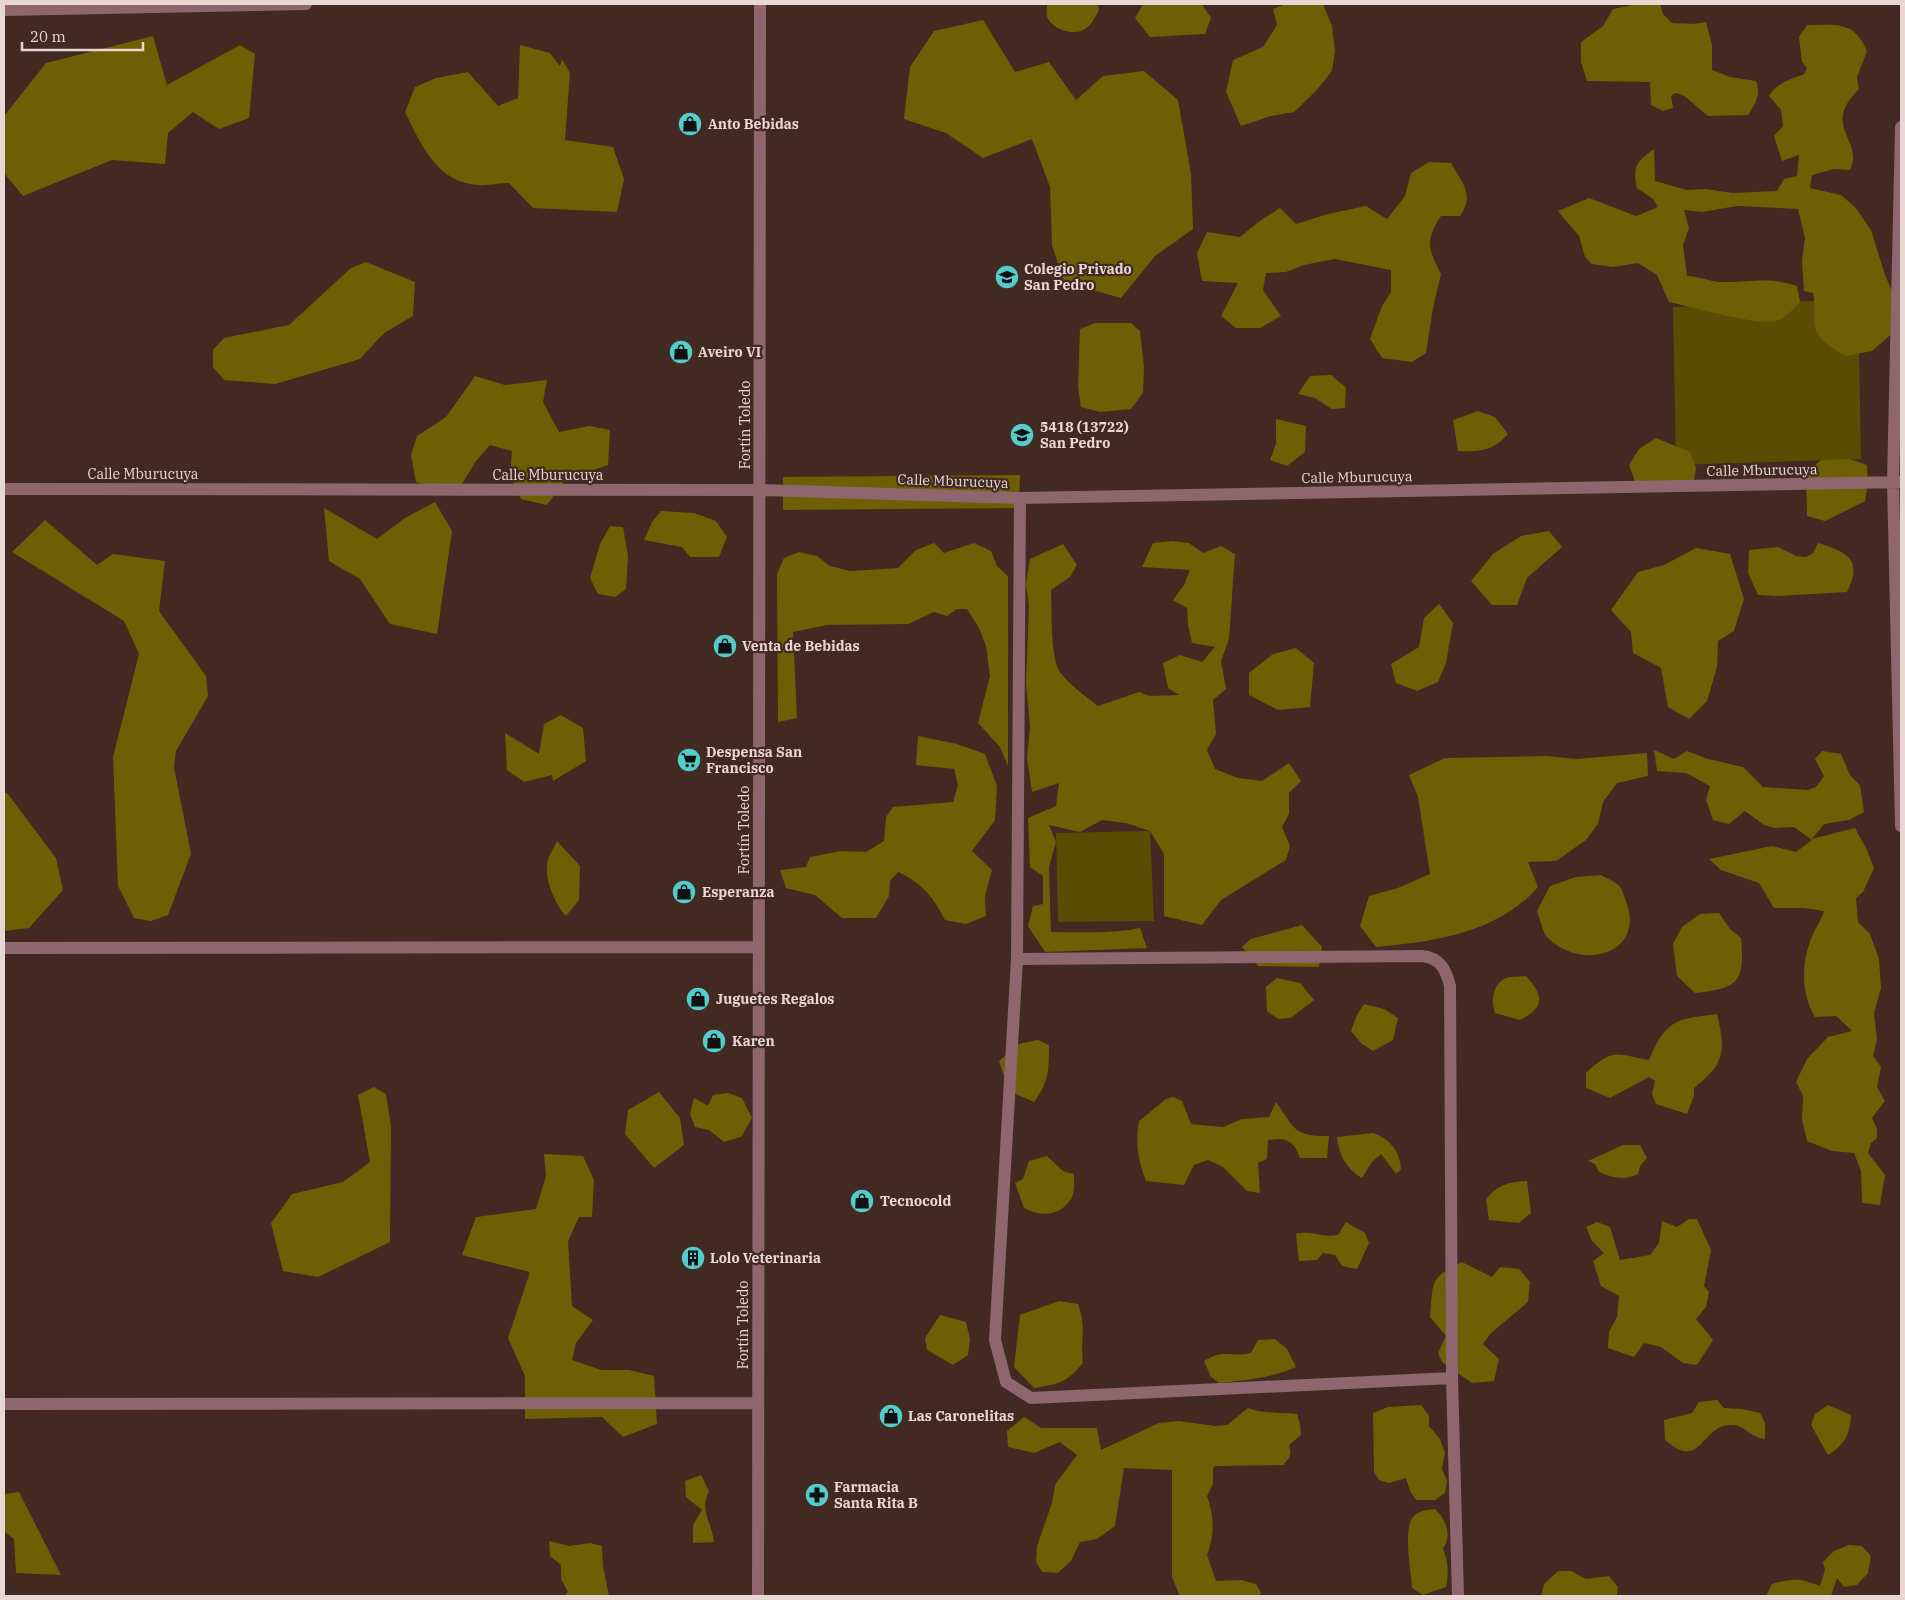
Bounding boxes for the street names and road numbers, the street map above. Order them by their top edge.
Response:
street label: Fortín Toledo [736,381,754,469]
street label: Calle Mburucuya [1706,460,1818,480]
street label: Calle Mburucuya [88,465,199,483]
street label: Calle Mburucuya [493,466,604,484]
street label: Calle Mburucuya [1301,467,1413,487]
street label: Calle Mburucuya [897,470,1009,492]
street label: Fortín Toledo [735,786,753,874]
street label: Fortín Toledo [734,1281,752,1369]

